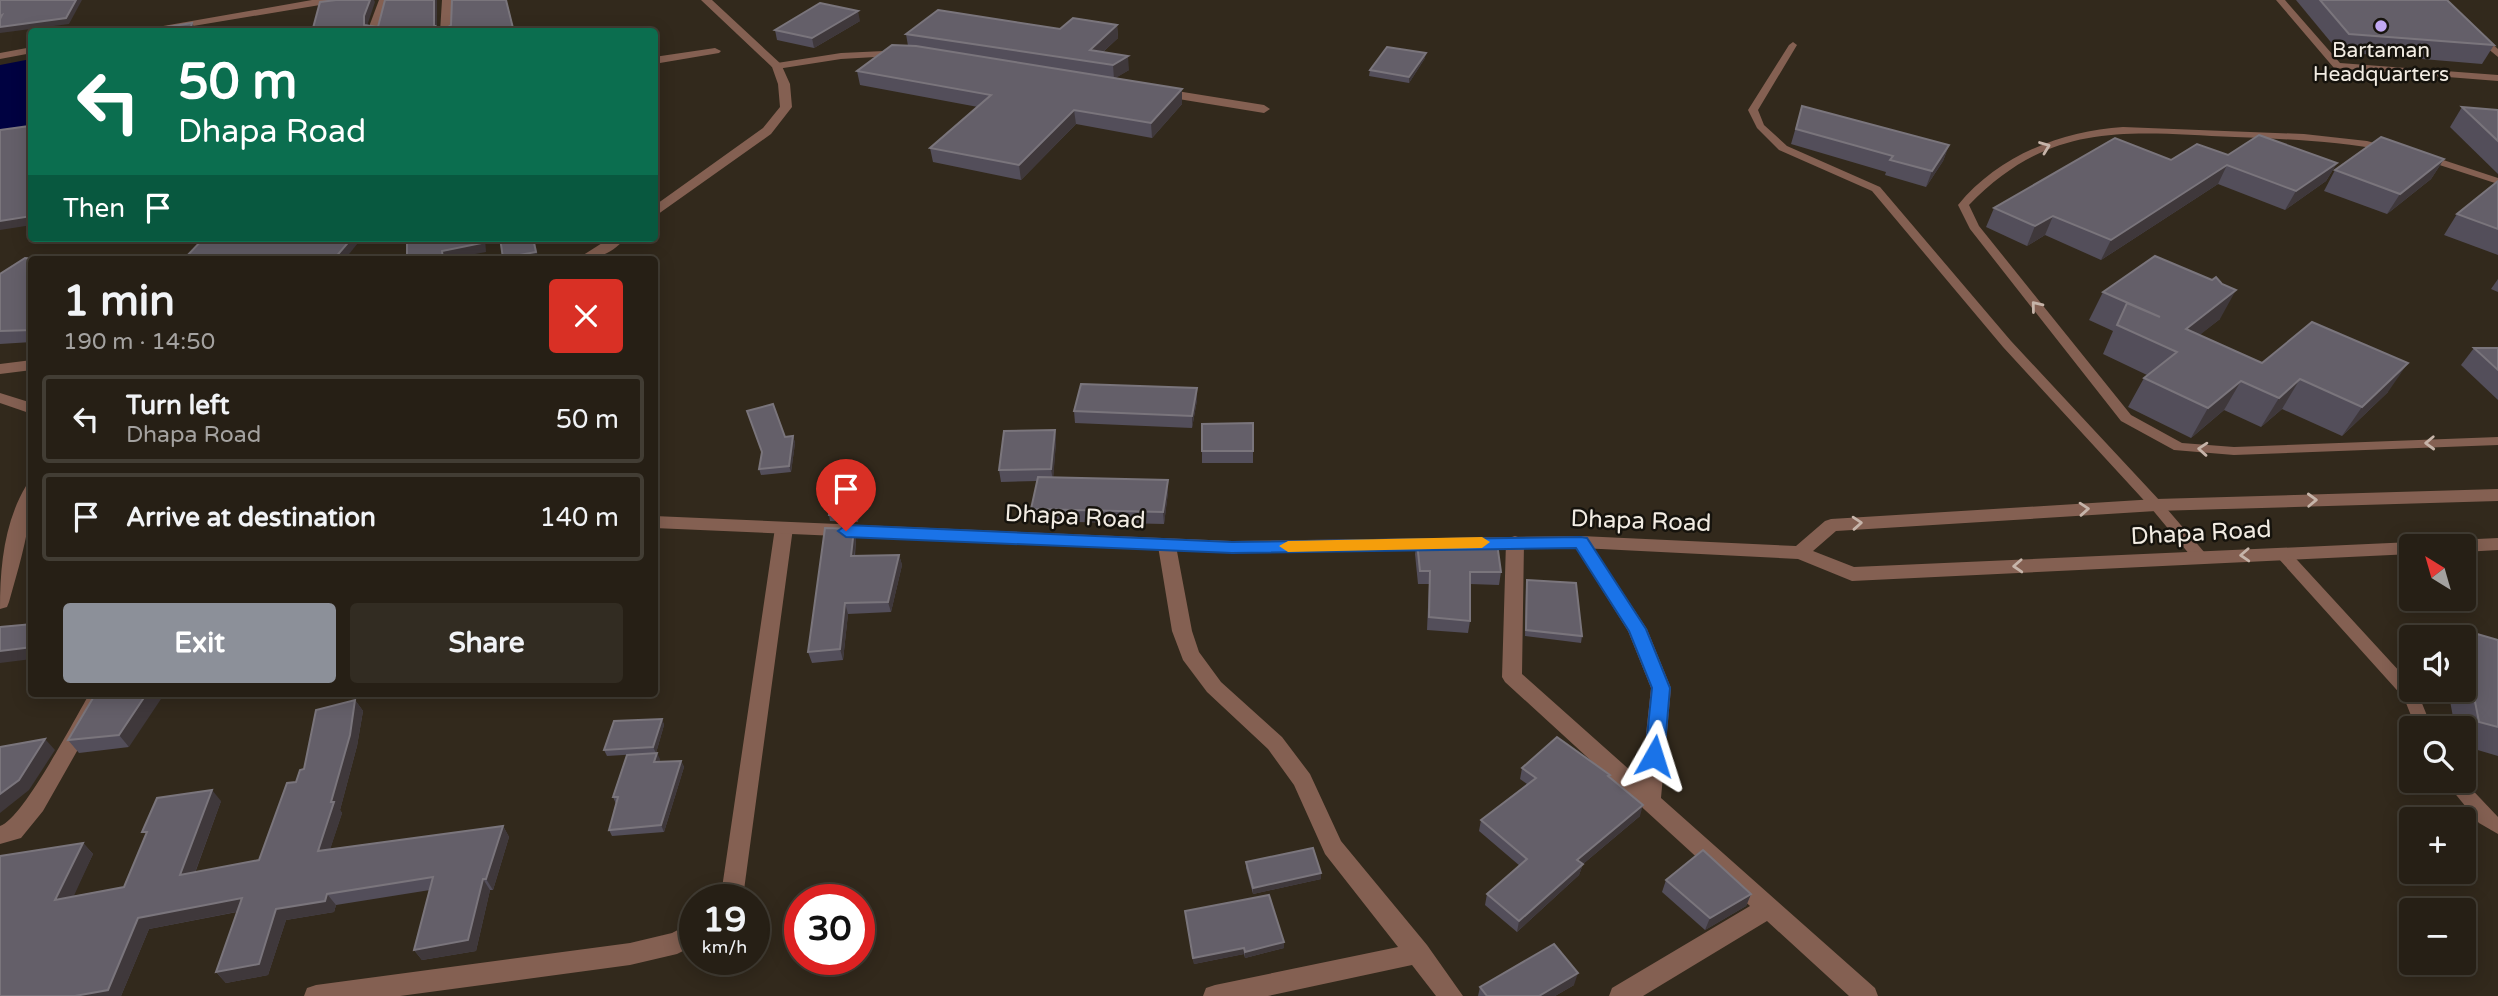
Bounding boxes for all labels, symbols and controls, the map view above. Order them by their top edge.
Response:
marker: Bartaman Headquarters [2373,18,2389,34]
place label: Bartaman Headquarters [2313,38,2449,87]
text: 50 m [178,53,297,112]
icon: left [63,56,154,147]
text: Dhapa Road [178,113,366,151]
one-way arrow [2038,141,2050,155]
icon: arrive [139,189,177,227]
text: Then [63,193,125,224]
text: 1 min [63,276,175,327]
button: close [549,279,623,353]
one-way arrow [2032,301,2045,313]
text: 190 m · 14:50 [63,328,215,356]
text: Turn left [126,390,229,421]
icon: left [67,400,105,438]
text: 50 m [556,404,619,435]
text: Dhapa Road [126,421,261,449]
one-way arrow [2424,436,2435,451]
one-way arrow [2197,441,2208,456]
pin [816,459,876,531]
icon: arrive [827,470,865,508]
one-way arrow [2306,493,2317,508]
icon: arrive [67,498,105,536]
street label: Dhapa Road [1004,499,1146,535]
text: Arrive at destination [126,502,376,533]
text: 140 m [539,502,619,533]
one-way arrow [2079,502,2090,517]
street label: Dhapa Road [1570,504,1712,538]
street label: Dhapa Road [2130,515,2272,551]
one-way arrow [1852,516,1863,531]
north arrow [2399,534,2476,611]
map controls [2399,534,2476,975]
one-way arrow [2240,548,2251,563]
one-way arrow [2012,559,2023,574]
button: Exit [63,603,336,683]
button: Share [350,603,623,683]
button: sound [2399,625,2476,702]
button: search [2399,716,2476,793]
position arrow [1617,719,1691,793]
button: + [2399,807,2476,884]
speed limit sign: 30 [784,884,875,975]
button: − [2399,898,2476,975]
text: 19 [703,899,746,941]
text: km/h [702,936,747,958]

